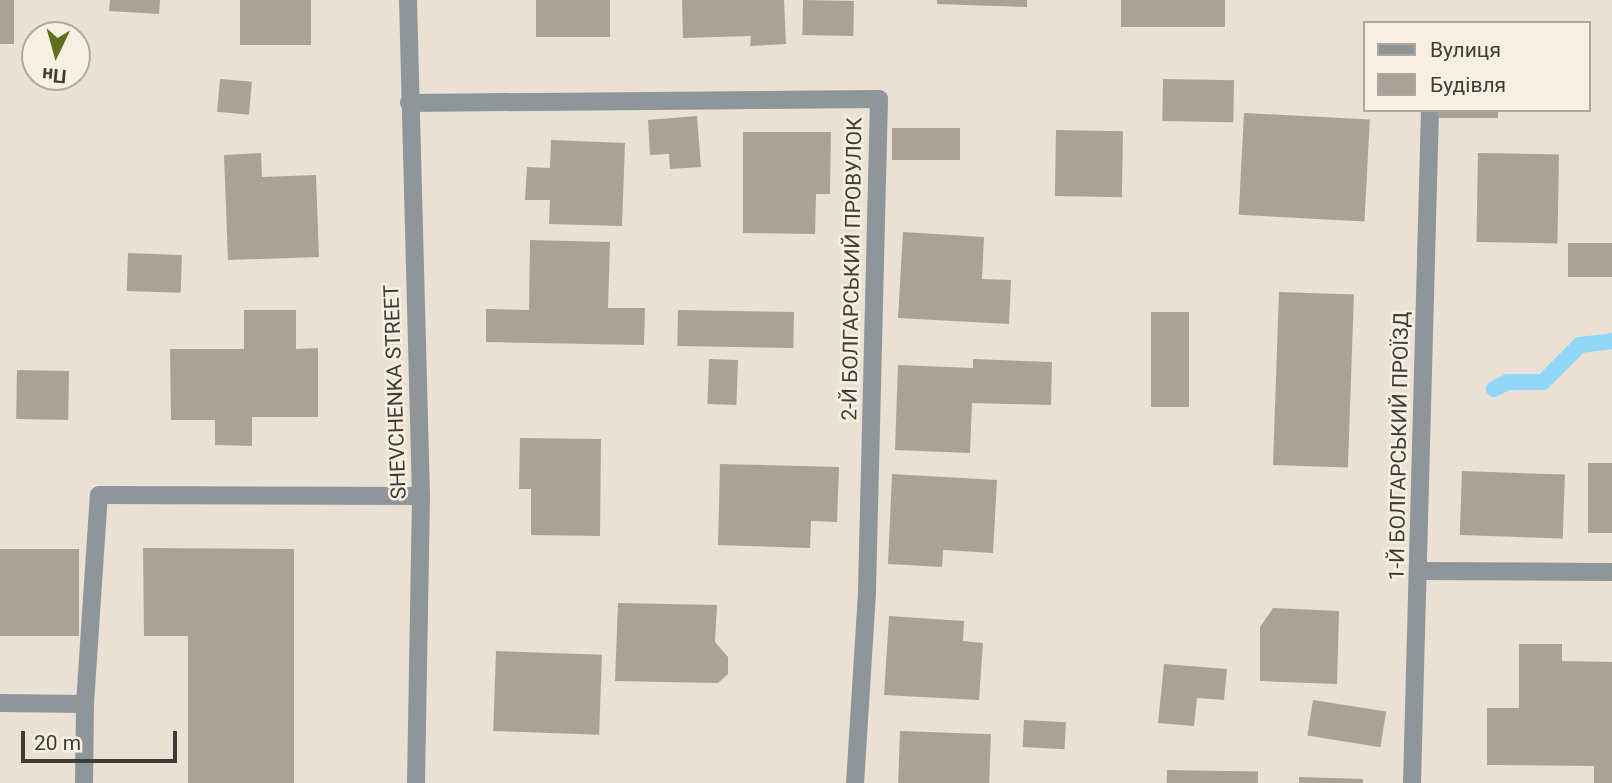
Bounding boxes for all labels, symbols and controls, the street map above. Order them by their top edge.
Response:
north arrow [21,21,91,91]
legend [1364,21,1591,112]
text: Вулиця [1430,38,1501,62]
text: Пн [41,63,67,88]
text: Будівля [1430,73,1506,97]
street label: 2-Й БОЛГАРСЬКИЙ ПРОВУЛОК [837,117,867,421]
street label: SHEVCHENKA STREET [379,284,411,500]
street label: 1-Й БОЛГАРСЬКИЙ ПРОЇЗД [1384,311,1414,581]
scale bar [24,716,180,760]
text: 20 m [34,731,81,755]

